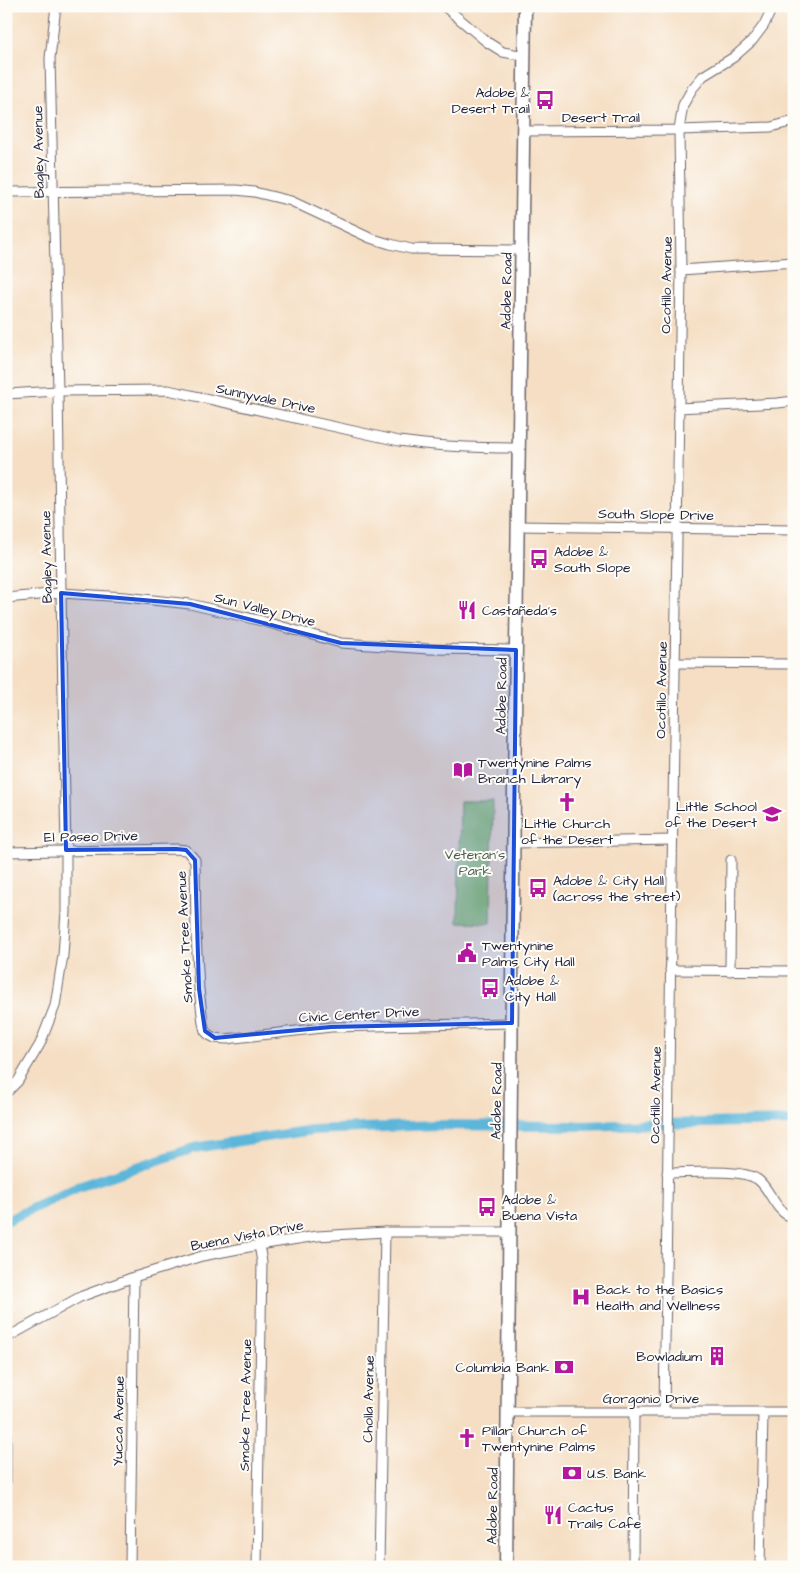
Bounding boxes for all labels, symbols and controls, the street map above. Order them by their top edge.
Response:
place label: Adobe & Desert Trail [452,83,531,119]
bus stop icon: Adobe & Desert Trail [534,89,556,111]
street label: Bagley Avenue [28,105,50,199]
street label: Desert Trail [562,108,640,128]
street label: Ocotillo Avenue [656,236,678,334]
street label: Adobe Road [496,252,518,330]
street label: Sunnyvale Drive [214,379,318,419]
street label: South Slope Drive [598,504,715,526]
street label: Bagley Avenue [36,510,58,604]
place label: Adobe & South Slope [554,542,631,578]
bus stop icon: Adobe & South Slope [528,548,550,570]
street label: Sun Valley Drive [212,588,318,632]
restaurant icon: Castañeda's [456,599,478,621]
place label: Castañeda's [482,601,557,621]
street label: Ocotillo Avenue [651,641,673,739]
street label: Adobe Road [491,657,513,735]
place label: Twentynine Palms Branch Library [478,753,591,789]
library icon: Twentynine Palms Branch Library [452,759,474,781]
church icon: Little Church of the Desert [556,791,578,813]
place label: Little School of the Desert [665,797,757,833]
school or university icon: Little School of the Desert [761,803,783,825]
place label: Little Church of the Desert [521,814,613,850]
street label: El Paseo Drive [44,826,139,848]
park label: Veteran's Park [445,845,505,881]
street label: Smoke Tree Avenue [172,870,198,1003]
place label: Adobe & City Hall (across the street) [553,871,680,907]
bus stop icon: Adobe & City Hall (across the street) [527,877,549,899]
place label: Twentynine Palms City Hall [482,936,575,972]
public building icon: Twentynine Palms City Hall [456,942,478,964]
place label: Adobe & City Hall [505,971,560,1007]
bus stop icon: Adobe & City Hall [479,977,501,999]
street label: Civic Center Drive [298,1002,420,1028]
street label: Ocotillo Avenue [645,1046,667,1144]
street label: Adobe Road [486,1062,508,1140]
place label: Adobe & Buena Vista [502,1190,577,1226]
bus stop icon: Adobe & Buena Vista [476,1196,498,1218]
street label: Buena Vista Drive [189,1215,306,1257]
place label: Back to the Basics Health and Wellness [596,1280,723,1316]
hospital icon: Back to the Basics Health and Wellness [570,1286,592,1308]
street label: Smoke Tree Avenue [235,1338,257,1471]
building icon: Bowladium [706,1345,728,1367]
place label: Bowladium [636,1347,702,1367]
street label: Cholla Avenue [358,1355,380,1443]
bank icon: Columbia Bank [553,1356,575,1378]
place label: Columbia Bank [456,1358,549,1378]
street label: Yucca Avenue [108,1375,130,1466]
street label: Gorgonio Drive [603,1389,700,1409]
place label: Pillar Church of Twentynine Palms [482,1421,595,1457]
church icon: Pillar Church of Twentynine Palms [456,1427,478,1449]
bank icon: U.S. Bank [561,1462,583,1484]
place label: U.S. Bank [587,1464,646,1484]
street label: Adobe Road [482,1467,504,1545]
place label: Cactus Trails Cafe [568,1498,642,1534]
restaurant icon: Cactus Trails Cafe [542,1504,564,1526]

